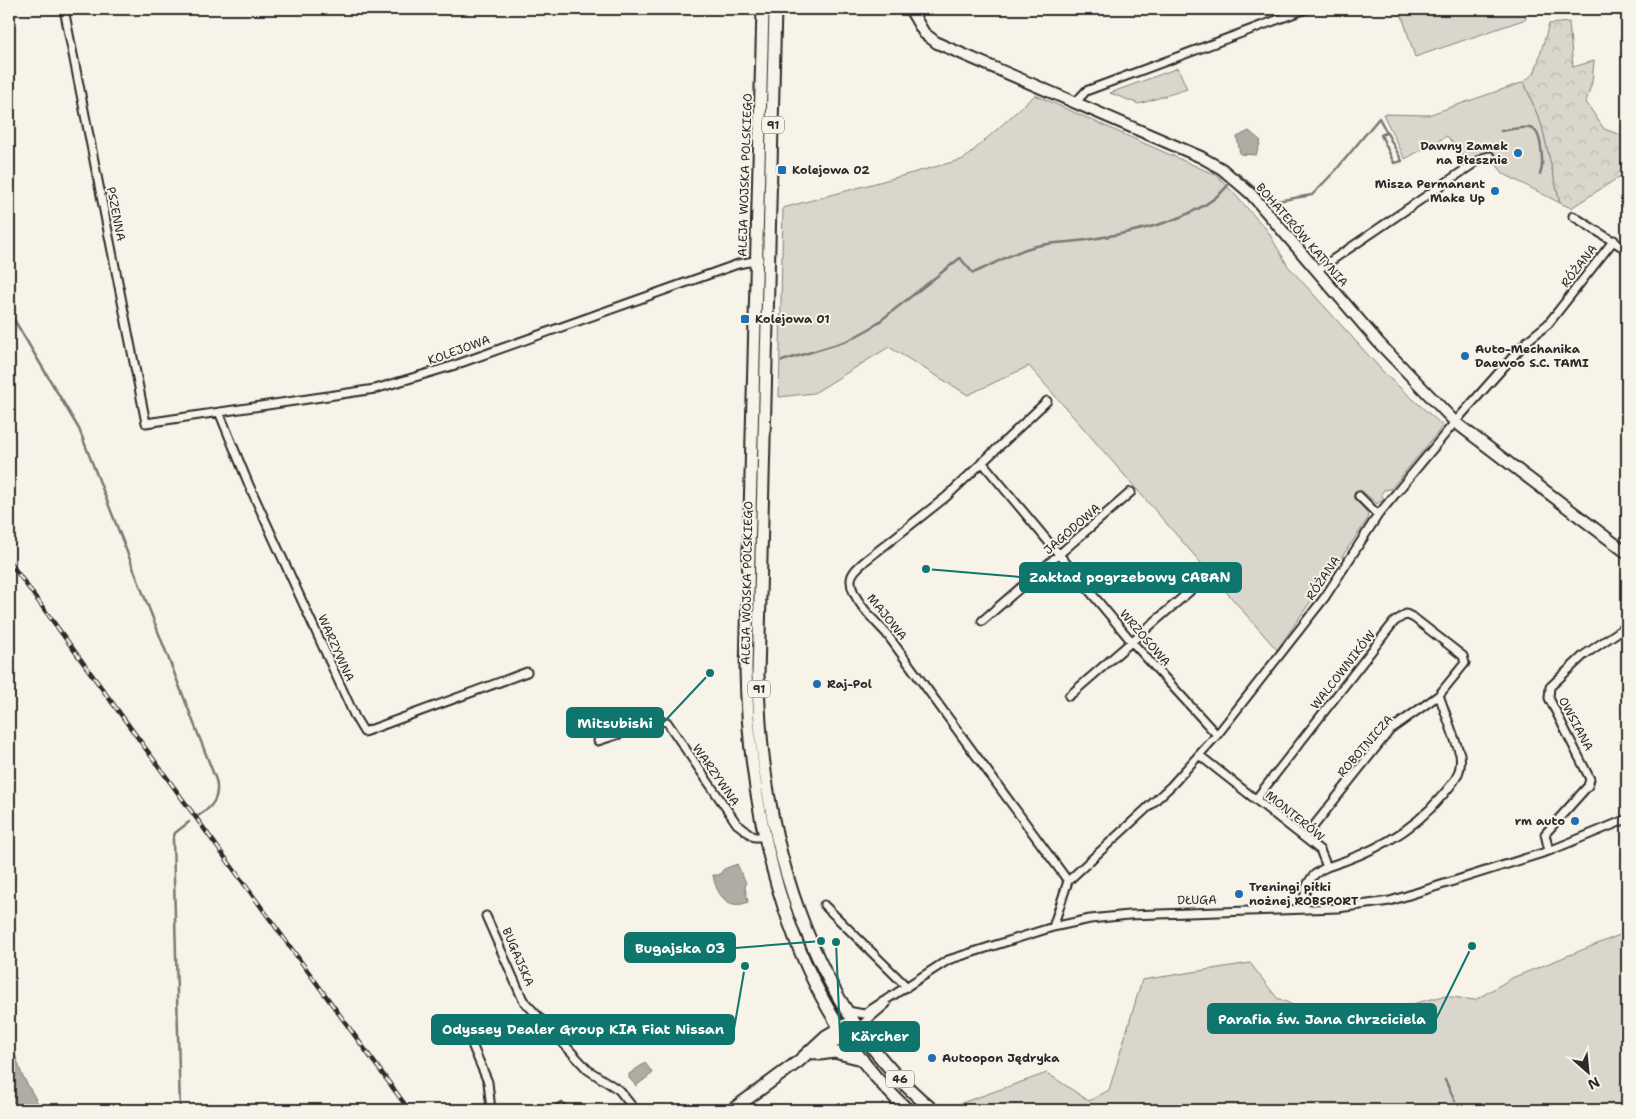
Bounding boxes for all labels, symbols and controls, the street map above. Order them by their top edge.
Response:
street label: ALEJA WOJSKA POLSKIEGO [734,93,756,257]
road number: 91 [762,116,784,134]
place label: Dawny Zamek na Błesznie [1420,138,1508,168]
marker: Dawny Zamek na Błesznie [1512,147,1524,159]
place label: Kolejowa 02 [792,162,870,178]
marker: Kolejowa 02 [776,164,788,176]
place label: Misza Permanent Make Up [1375,176,1485,206]
street label: BOHATERÓW KATYNIA [1252,180,1352,291]
marker: Misza Permanent Make Up [1489,185,1501,197]
street label: PSZENNA [103,186,129,243]
street label: RÓŻANA [1557,241,1601,291]
place label: Kolejowa 01 [755,311,830,327]
marker: Kolejowa 01 [739,313,751,325]
street label: KOLEJOWA [426,331,493,369]
place label: Auto-Mechanika Daewoo S.C. TAMI [1475,341,1589,371]
marker: Auto-Mechanika Daewoo S.C. TAMI [1459,350,1471,362]
street label: JAGODOWA [1040,500,1104,558]
street label: ALEJA WOJSKA POLSKIEGO [738,501,756,665]
street label: RÓŻANA [1302,553,1344,603]
callout: Zakład pogrzebowy CABAN [1020,563,1241,592]
text: Zakład pogrzebowy CABAN [1029,568,1231,586]
street label: MAJOWA [863,590,911,644]
street label: WRZOSOWA [1116,606,1174,670]
street label: WARZYWNA [314,612,358,684]
street label: WALCOWNIKÓW [1307,627,1379,713]
place label: Raj-Pol [827,676,872,692]
marker: Raj-Pol [811,678,823,690]
road number: 91 [748,681,770,698]
street label: OWSIANA [1555,694,1597,754]
callout: Mitsubishi [567,708,663,737]
street label: ROBOTNICZA [1334,711,1397,780]
text: Mitsubishi [577,714,653,732]
street label: WARZYWNA [689,741,743,809]
street label: MONTERÓW [1262,787,1328,845]
place label: rm auto [1515,813,1565,829]
marker: rm auto [1569,815,1581,827]
place label: Treningi piłki nożnej ROBSPORT [1249,879,1359,909]
marker: Treningi piłki nożnej ROBSPORT [1233,888,1245,900]
street label: DŁUGA [1177,892,1217,908]
street label: BUGAJSKA [498,925,538,989]
callout: Bugajska 03 [625,933,735,962]
text: Bugajska 03 [635,939,725,957]
callout: Parafia św. Jana Chrzciciela [1208,1004,1436,1033]
text: Parafia św. Jana Chrzciciela [1218,1010,1426,1028]
callout: Odyssey Dealer Group KIA Fiat Nissan [432,1015,734,1044]
text: Odyssey Dealer Group KIA Fiat Nissan [442,1020,724,1038]
callout: Kärcher [840,1022,919,1051]
text: Kärcher [851,1027,910,1045]
north arrow [1564,1046,1614,1096]
place label: Autoopon Jędryka [942,1050,1060,1066]
marker: Autoopon Jędryka [926,1052,938,1064]
road number: 46 [886,1070,914,1088]
text: N [1585,1073,1603,1094]

